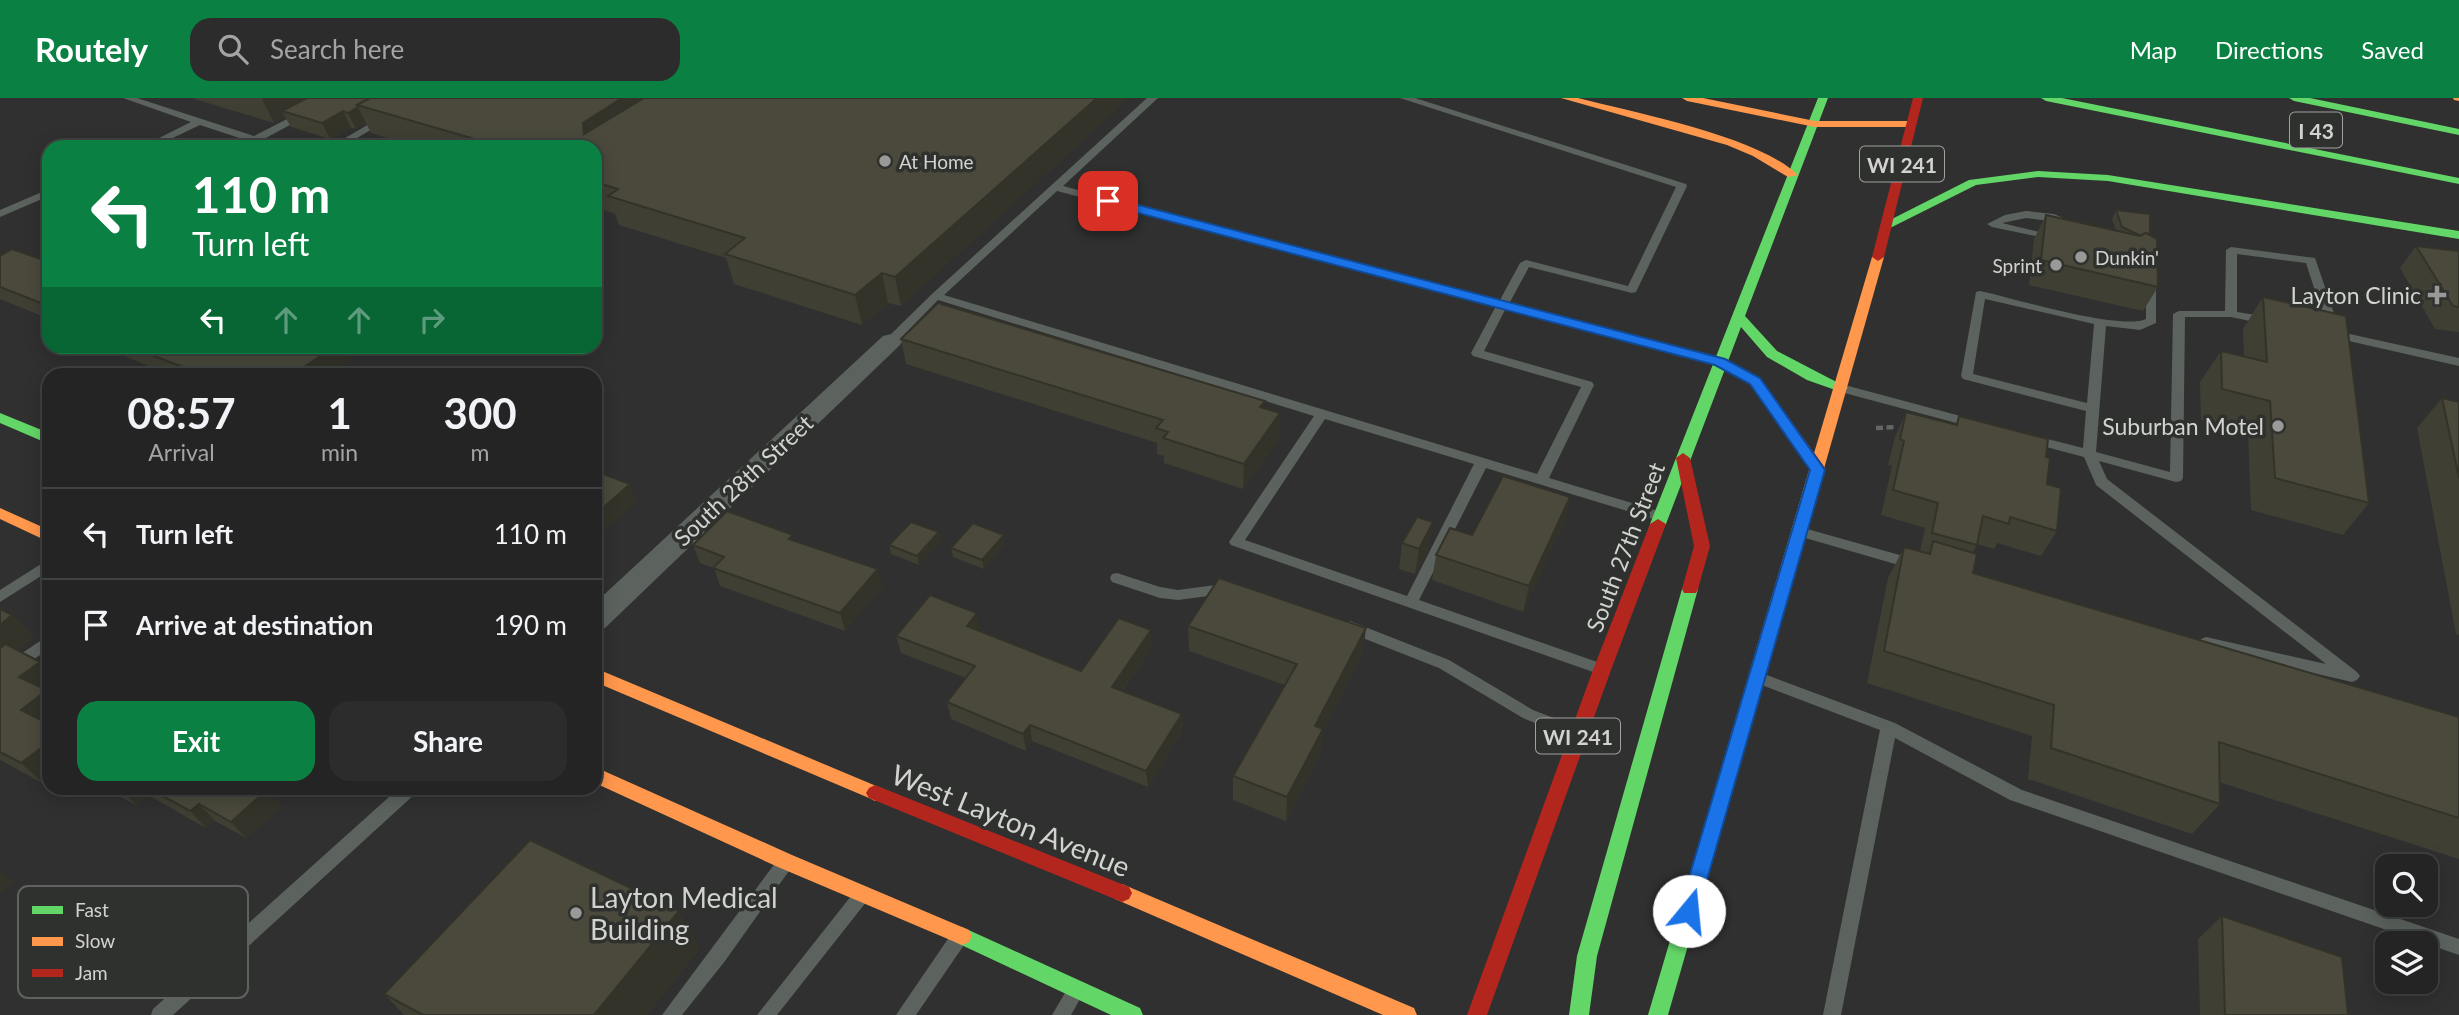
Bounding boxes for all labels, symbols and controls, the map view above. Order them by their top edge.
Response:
search box [190,18,680,81]
text: Routely [35,29,148,69]
icon: search [214,30,252,68]
text: Search here [270,33,404,65]
text: Map [2130,35,2177,64]
text: Directions [2215,35,2323,64]
text: Saved [2361,35,2424,64]
road number: I 43 [2290,112,2342,148]
road number: WI 241 [1860,146,1944,182]
place label: At Home [899,150,974,173]
marker: At Home [877,153,893,169]
text: 110 m [192,165,330,223]
icon: left [77,168,168,259]
pin [1078,171,1138,231]
icon: arrive [1089,182,1127,220]
text: Turn left [192,224,309,263]
place label: Dunkin' [2095,246,2159,269]
marker: Dunkin' [2073,249,2089,265]
place label: Sprint [1992,254,2042,277]
marker: Sprint [2048,257,2064,273]
place label: Layton Clinic [2291,281,2421,309]
marker: Layton Clinic [2427,285,2447,305]
icon: left [194,301,232,339]
icon: ahead [267,301,305,339]
icon: ahead [340,301,378,339]
icon: right [413,301,451,339]
text: 08:57 [127,388,236,438]
text: 1 [327,388,352,438]
text: 300 [444,388,517,438]
street label: South 28th Street [668,408,819,551]
place label: Suburban Motel [2102,412,2264,440]
marker: Suburban Motel [2270,418,2286,434]
text: Arrival [148,438,215,466]
text: min [321,438,358,466]
text: m [471,438,490,466]
street label: South 27th Street [1580,458,1670,636]
icon: left [77,515,115,553]
text: Turn left [136,518,233,550]
text: 110 m [494,518,567,550]
icon: arrive [77,606,115,644]
text: Arrive at destination [136,609,373,641]
text: 190 m [494,609,567,641]
button: Exit [77,701,315,781]
button: Share [329,701,567,781]
road number: WI 241 [1536,718,1620,754]
street label: West Layton Avenue [887,757,1135,883]
map controls [2375,854,2438,994]
button: search [2375,854,2438,917]
position arrow [1652,874,1726,948]
place label: Layton Medical Building [590,880,778,946]
legend [18,886,248,998]
text: Fast [75,898,109,921]
marker: Layton Medical Building [568,905,584,921]
text: Slow [75,929,115,952]
button: layers [2375,931,2438,994]
text: Jam [75,961,108,984]

